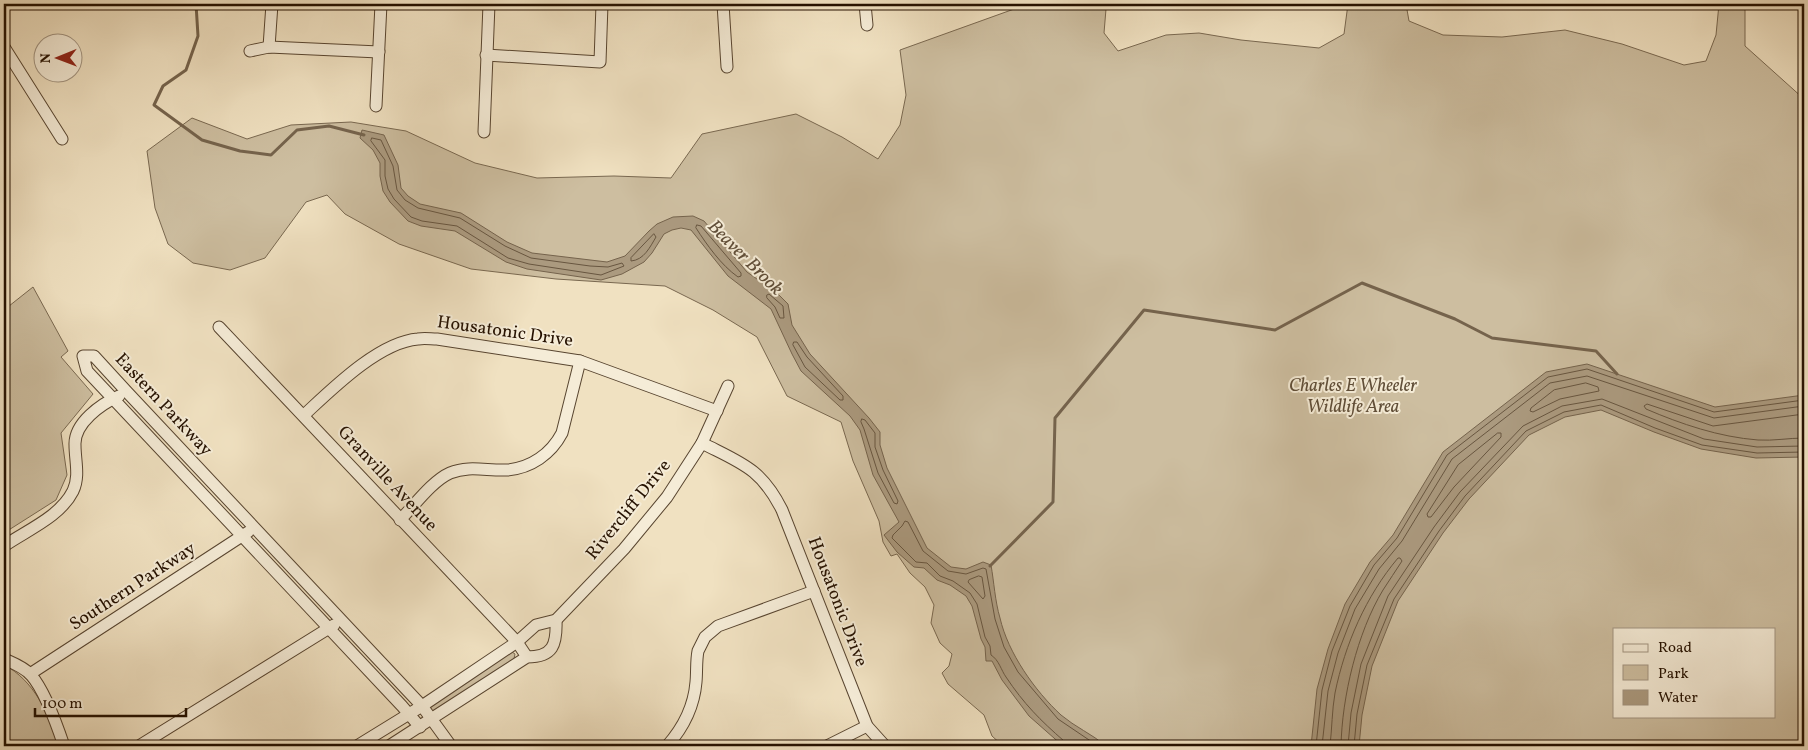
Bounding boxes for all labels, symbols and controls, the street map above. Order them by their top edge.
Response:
north arrow [32,32,82,82]
text: N [37,53,56,63]
water label: Beaver Brook [701,214,789,302]
street label: Housatonic Drive [435,310,575,354]
street label: Eastern Parkway [109,348,218,462]
park label: Charles E Wheeler Wildlife Area [1289,374,1417,420]
street label: Granville Avenue [331,421,443,537]
street label: Rivercliff Drive [581,454,677,566]
street label: Housatonic Drive [801,533,873,671]
street label: Southern Parkway [65,537,201,637]
legend [1613,628,1776,718]
text: Road [1658,638,1692,659]
text: Park [1658,664,1689,685]
scale bar [35,685,186,717]
text: Water [1658,688,1698,709]
text: 100 m [42,694,82,715]

